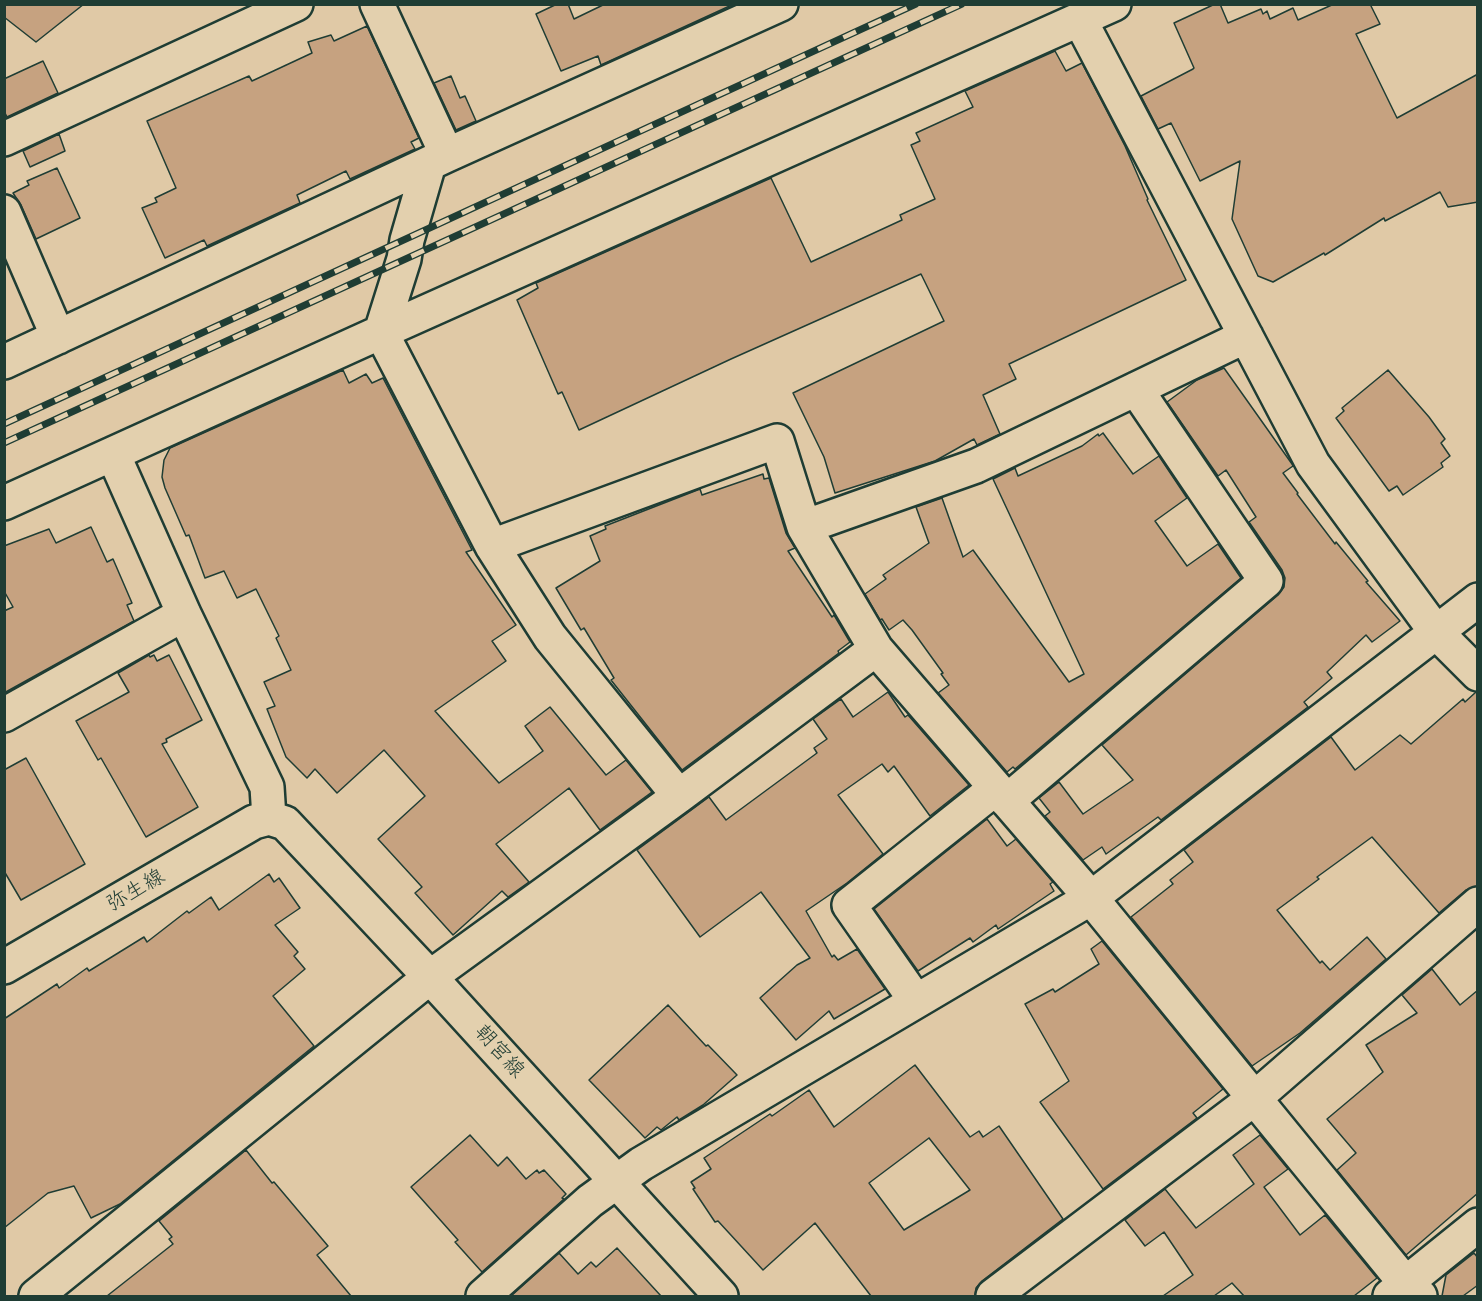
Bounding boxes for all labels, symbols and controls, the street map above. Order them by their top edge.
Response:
street label: 弥生線 [102,864,170,918]
street label: 朝宮線 [469,1020,529,1084]

